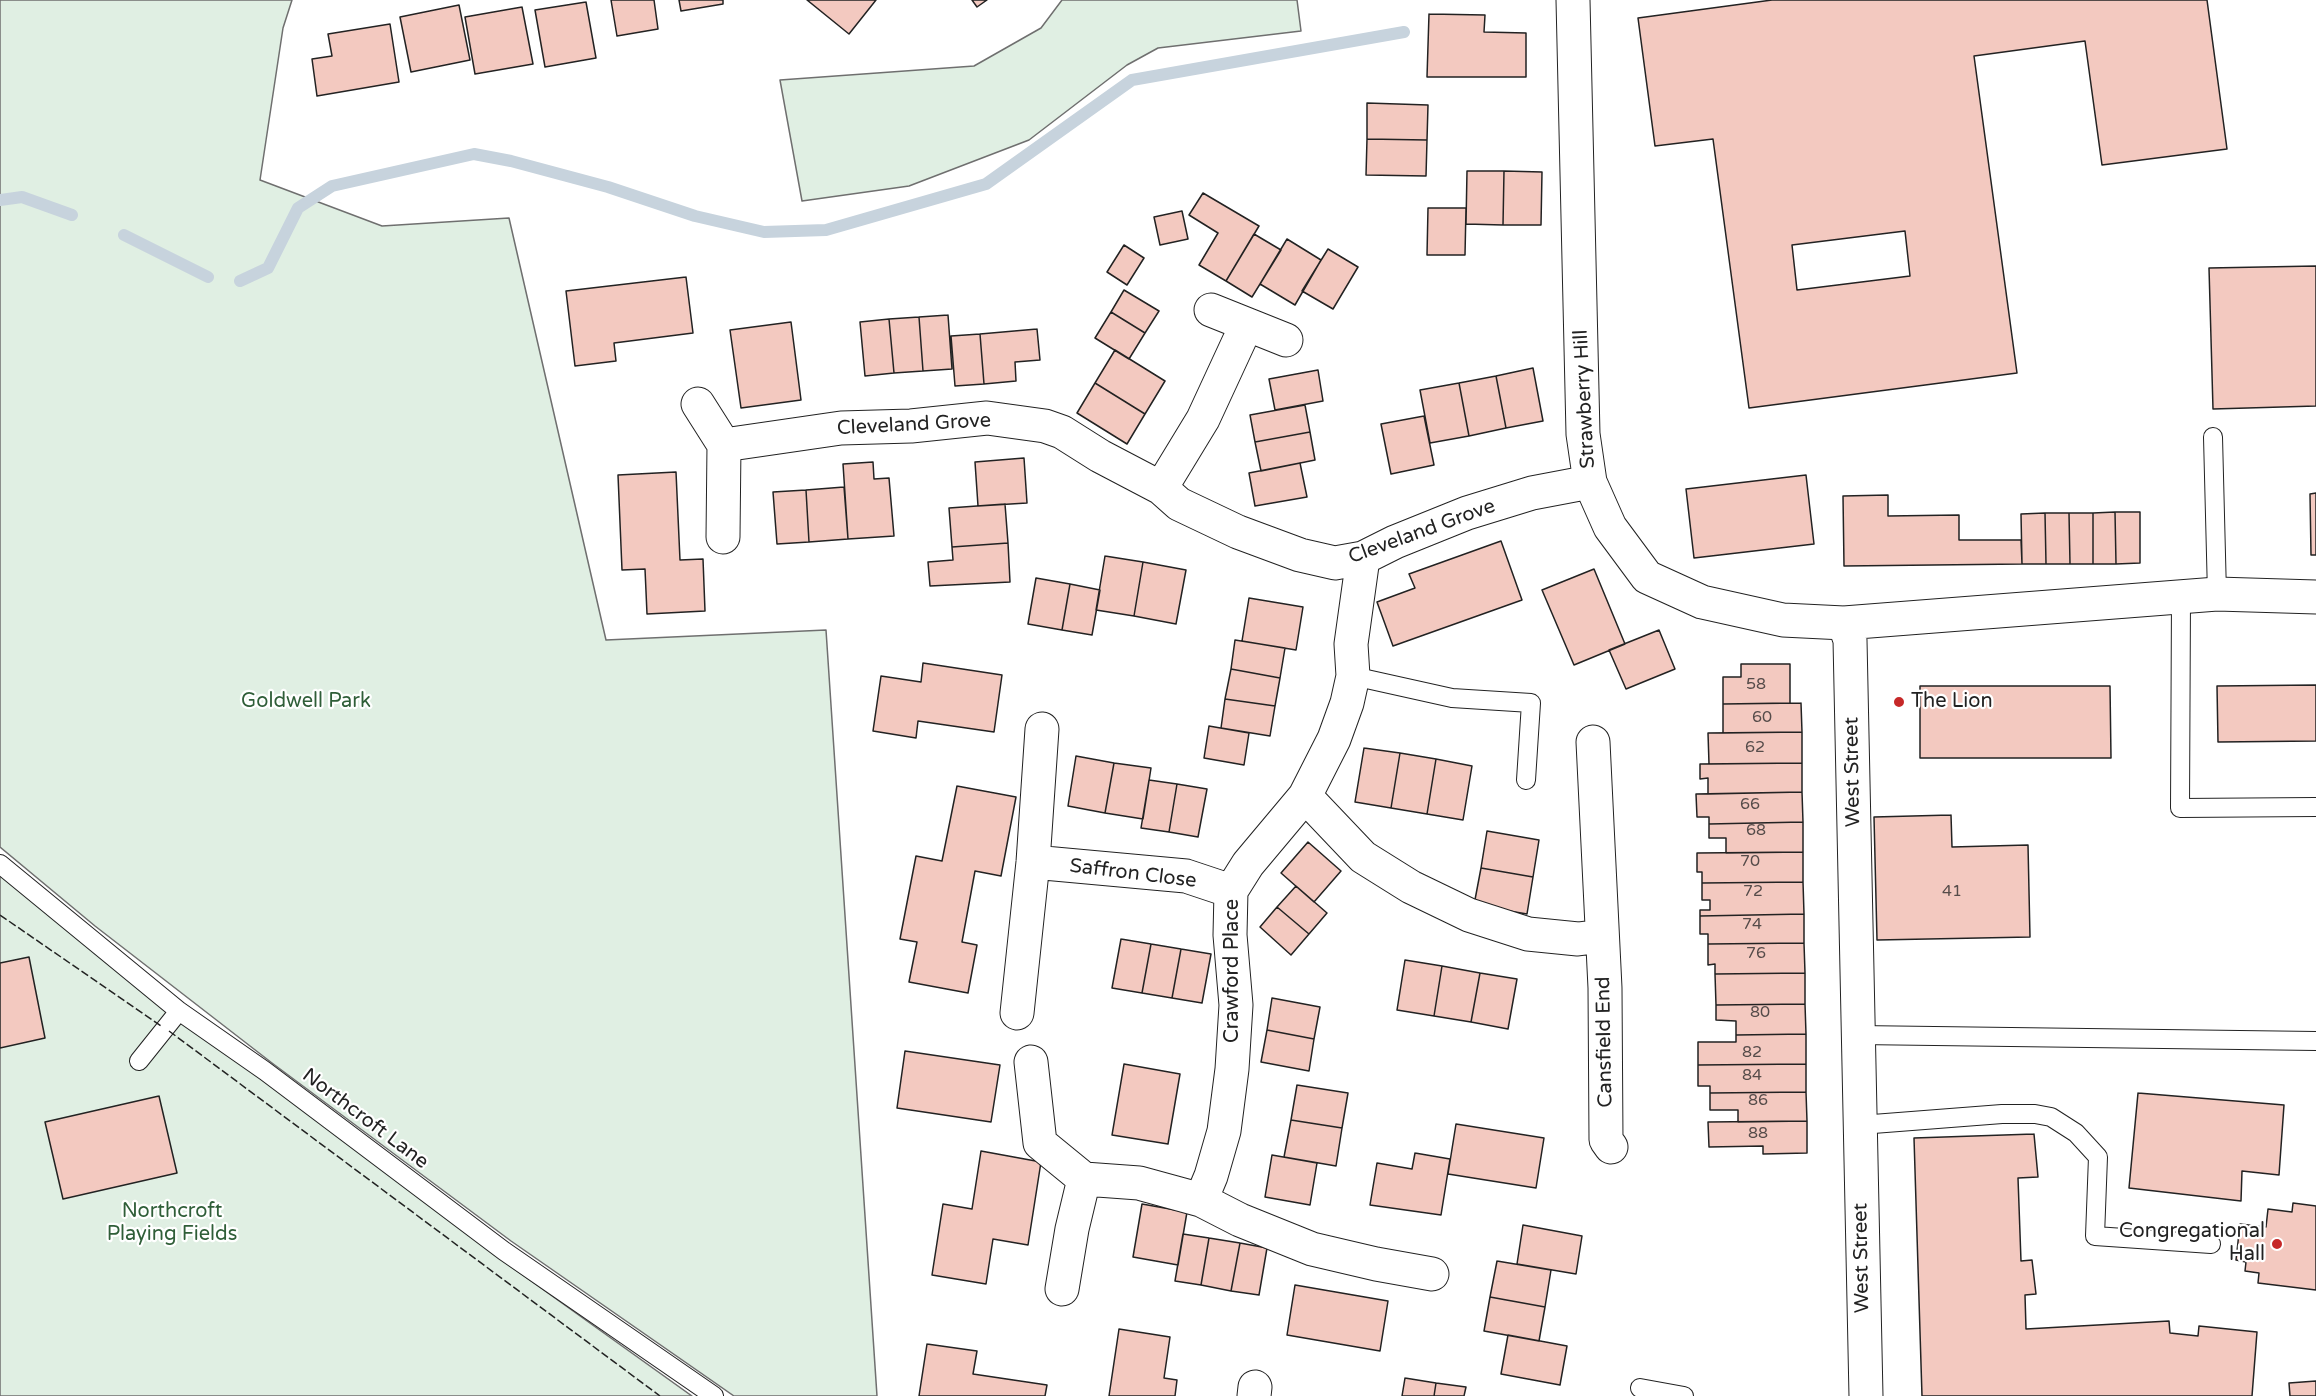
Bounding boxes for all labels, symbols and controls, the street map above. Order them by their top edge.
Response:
street label: Strawberry Hill [1569,329,1601,469]
street label: Cleveland Grove [836,409,992,441]
street label: Cleveland Grove [1345,494,1499,570]
house number: 58 [1746,675,1766,695]
park label: Goldwell Park [241,690,371,714]
place label: The Lion [1911,690,1993,714]
marker: The Lion [1892,695,1906,709]
house number: 60 [1752,708,1772,728]
street label: West Street [1840,717,1866,827]
house number: 62 [1745,738,1765,758]
house number: 66 [1740,795,1760,815]
house number: 68 [1746,821,1766,841]
house number: 70 [1740,852,1760,872]
street label: Saffron Close [1068,854,1198,894]
house number: 72 [1743,882,1763,902]
house number: 41 [1942,882,1962,902]
street label: Crawford Place [1221,899,1245,1043]
house number: 74 [1742,915,1762,935]
house number: 76 [1746,944,1766,964]
street label: Cansfield End [1592,976,1618,1108]
house number: 80 [1750,1003,1770,1023]
house number: 82 [1742,1043,1762,1063]
street label: Northcroft Lane [297,1064,433,1174]
house number: 84 [1742,1066,1762,1086]
house number: 86 [1748,1091,1768,1111]
house number: 88 [1748,1124,1768,1144]
park label: Northcroft Playing Fields [107,1200,237,1247]
street label: West Street [1849,1203,1875,1313]
place label: Congregational Hall [2119,1220,2265,1267]
marker: Congregational Hall [2270,1237,2284,1251]

